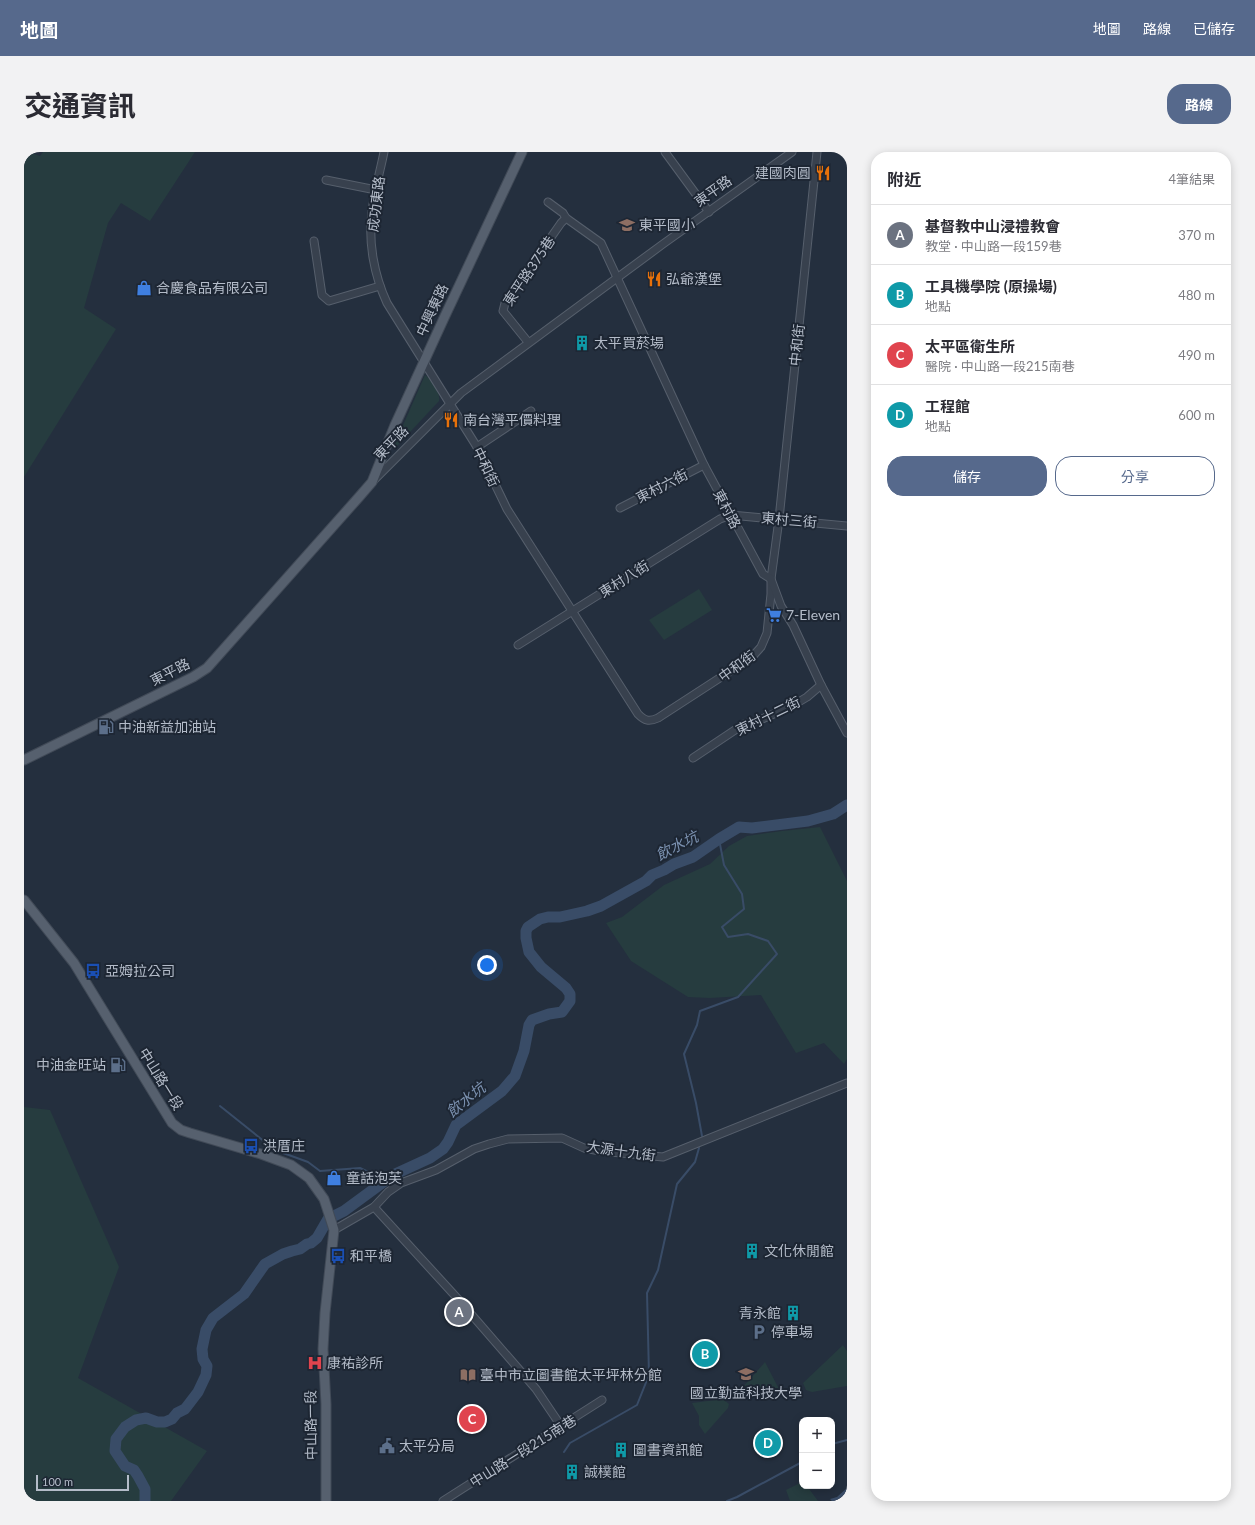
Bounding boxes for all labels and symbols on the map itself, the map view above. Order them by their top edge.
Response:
place label: 建國肉圓 [755,164,811,181]
restaurant icon: 建國肉圓 [814,164,832,182]
street label: 東平路 [691,172,735,210]
street label: 成功東路 [364,175,387,233]
school or university icon: 東平國小 [618,216,636,234]
place label: 東平國小 [639,216,695,233]
street label: 東平路375巷 [499,233,558,309]
restaurant icon: 弘爺漢堡 [645,270,663,288]
place label: 弘爺漢堡 [666,270,722,287]
shop icon: 合慶食品有限公司 [135,279,153,297]
place label: 合慶食品有限公司 [156,279,268,296]
street label: 中興東路 [412,281,451,339]
street label: 中和街 [786,323,807,367]
building icon: 太平買菸場 [573,334,591,352]
place label: 太平買菸場 [594,334,664,351]
restaurant icon: 南台灣平價料理 [442,411,460,429]
place label: 南台灣平價料理 [463,411,561,428]
street label: 東平路 [370,422,411,464]
street label: 中和街 [470,444,503,489]
street label: 東村六街 [633,465,691,506]
street label: 東村路 [710,486,745,531]
street label: 東村三街 [760,509,818,530]
street label: 東村八街 [595,557,652,601]
supermarket icon: 7-Eleven [765,606,783,624]
place label: 7-Eleven [786,606,840,623]
street label: 中和街 [715,646,759,685]
street label: 東平路 [147,654,192,689]
street label: 東村十二街 [733,693,803,739]
fuel station icon: 中油新益加油站 [97,718,115,736]
place label: 中油新益加油站 [118,718,216,735]
water label: 飲水坑 [652,826,702,863]
your location [477,955,497,975]
bus stop icon: 亞姆拉公司 [84,962,102,980]
place label: 亞姆拉公司 [105,962,175,979]
street label: 中山路一段 [136,1045,187,1113]
place label: 中油金旺站 [36,1056,106,1073]
fuel station icon: 中油金旺站 [109,1056,127,1074]
water label: 飲水坑 [442,1077,490,1120]
bus stop icon: 洪厝庄 [242,1137,260,1155]
place label: 洪厝庄 [263,1137,305,1154]
street label: 大源十九街 [585,1137,657,1164]
shop icon: 童話泡芙 [325,1169,343,1187]
place label: 童話泡芙 [346,1169,402,1186]
building icon: 文化休閒館 [743,1242,761,1260]
place label: 文化休閒館 [764,1242,834,1259]
bus stop icon: 和平橋 [329,1247,347,1265]
place label: 和平橋 [350,1247,392,1264]
pin: A [446,1297,472,1327]
place label: 青永館 [739,1304,781,1321]
building icon: 青永館 [784,1304,802,1322]
parking icon: 停車場 [750,1323,768,1341]
place label: 停車場 [771,1323,813,1340]
pin: B [692,1339,718,1369]
hospital icon: 康祐診所 [306,1354,324,1372]
place label: 康祐診所 [327,1354,383,1371]
school or university icon: 國立勤益科技大學 [737,1365,755,1383]
library icon: 臺中市立圖書館太平坪林分館 [459,1366,477,1384]
place label: 臺中市立圖書館太平坪林分館 [480,1366,662,1383]
place label: 國立勤益科技大學 [690,1384,802,1401]
street label: 中山路一段 [301,1390,320,1460]
pin: C [459,1404,485,1434]
street label: 中山路一段215南巷 [466,1411,579,1490]
pin: D [755,1428,781,1458]
public building icon: 太平分局 [378,1437,396,1455]
place label: 太平分局 [399,1437,455,1454]
building icon: 圖書資訊館 [612,1441,630,1459]
place label: 圖書資訊館 [633,1441,703,1458]
building icon: 誠樸館 [563,1463,581,1481]
place label: 誠樸館 [584,1463,626,1480]
scale bar [36,1473,129,1492]

